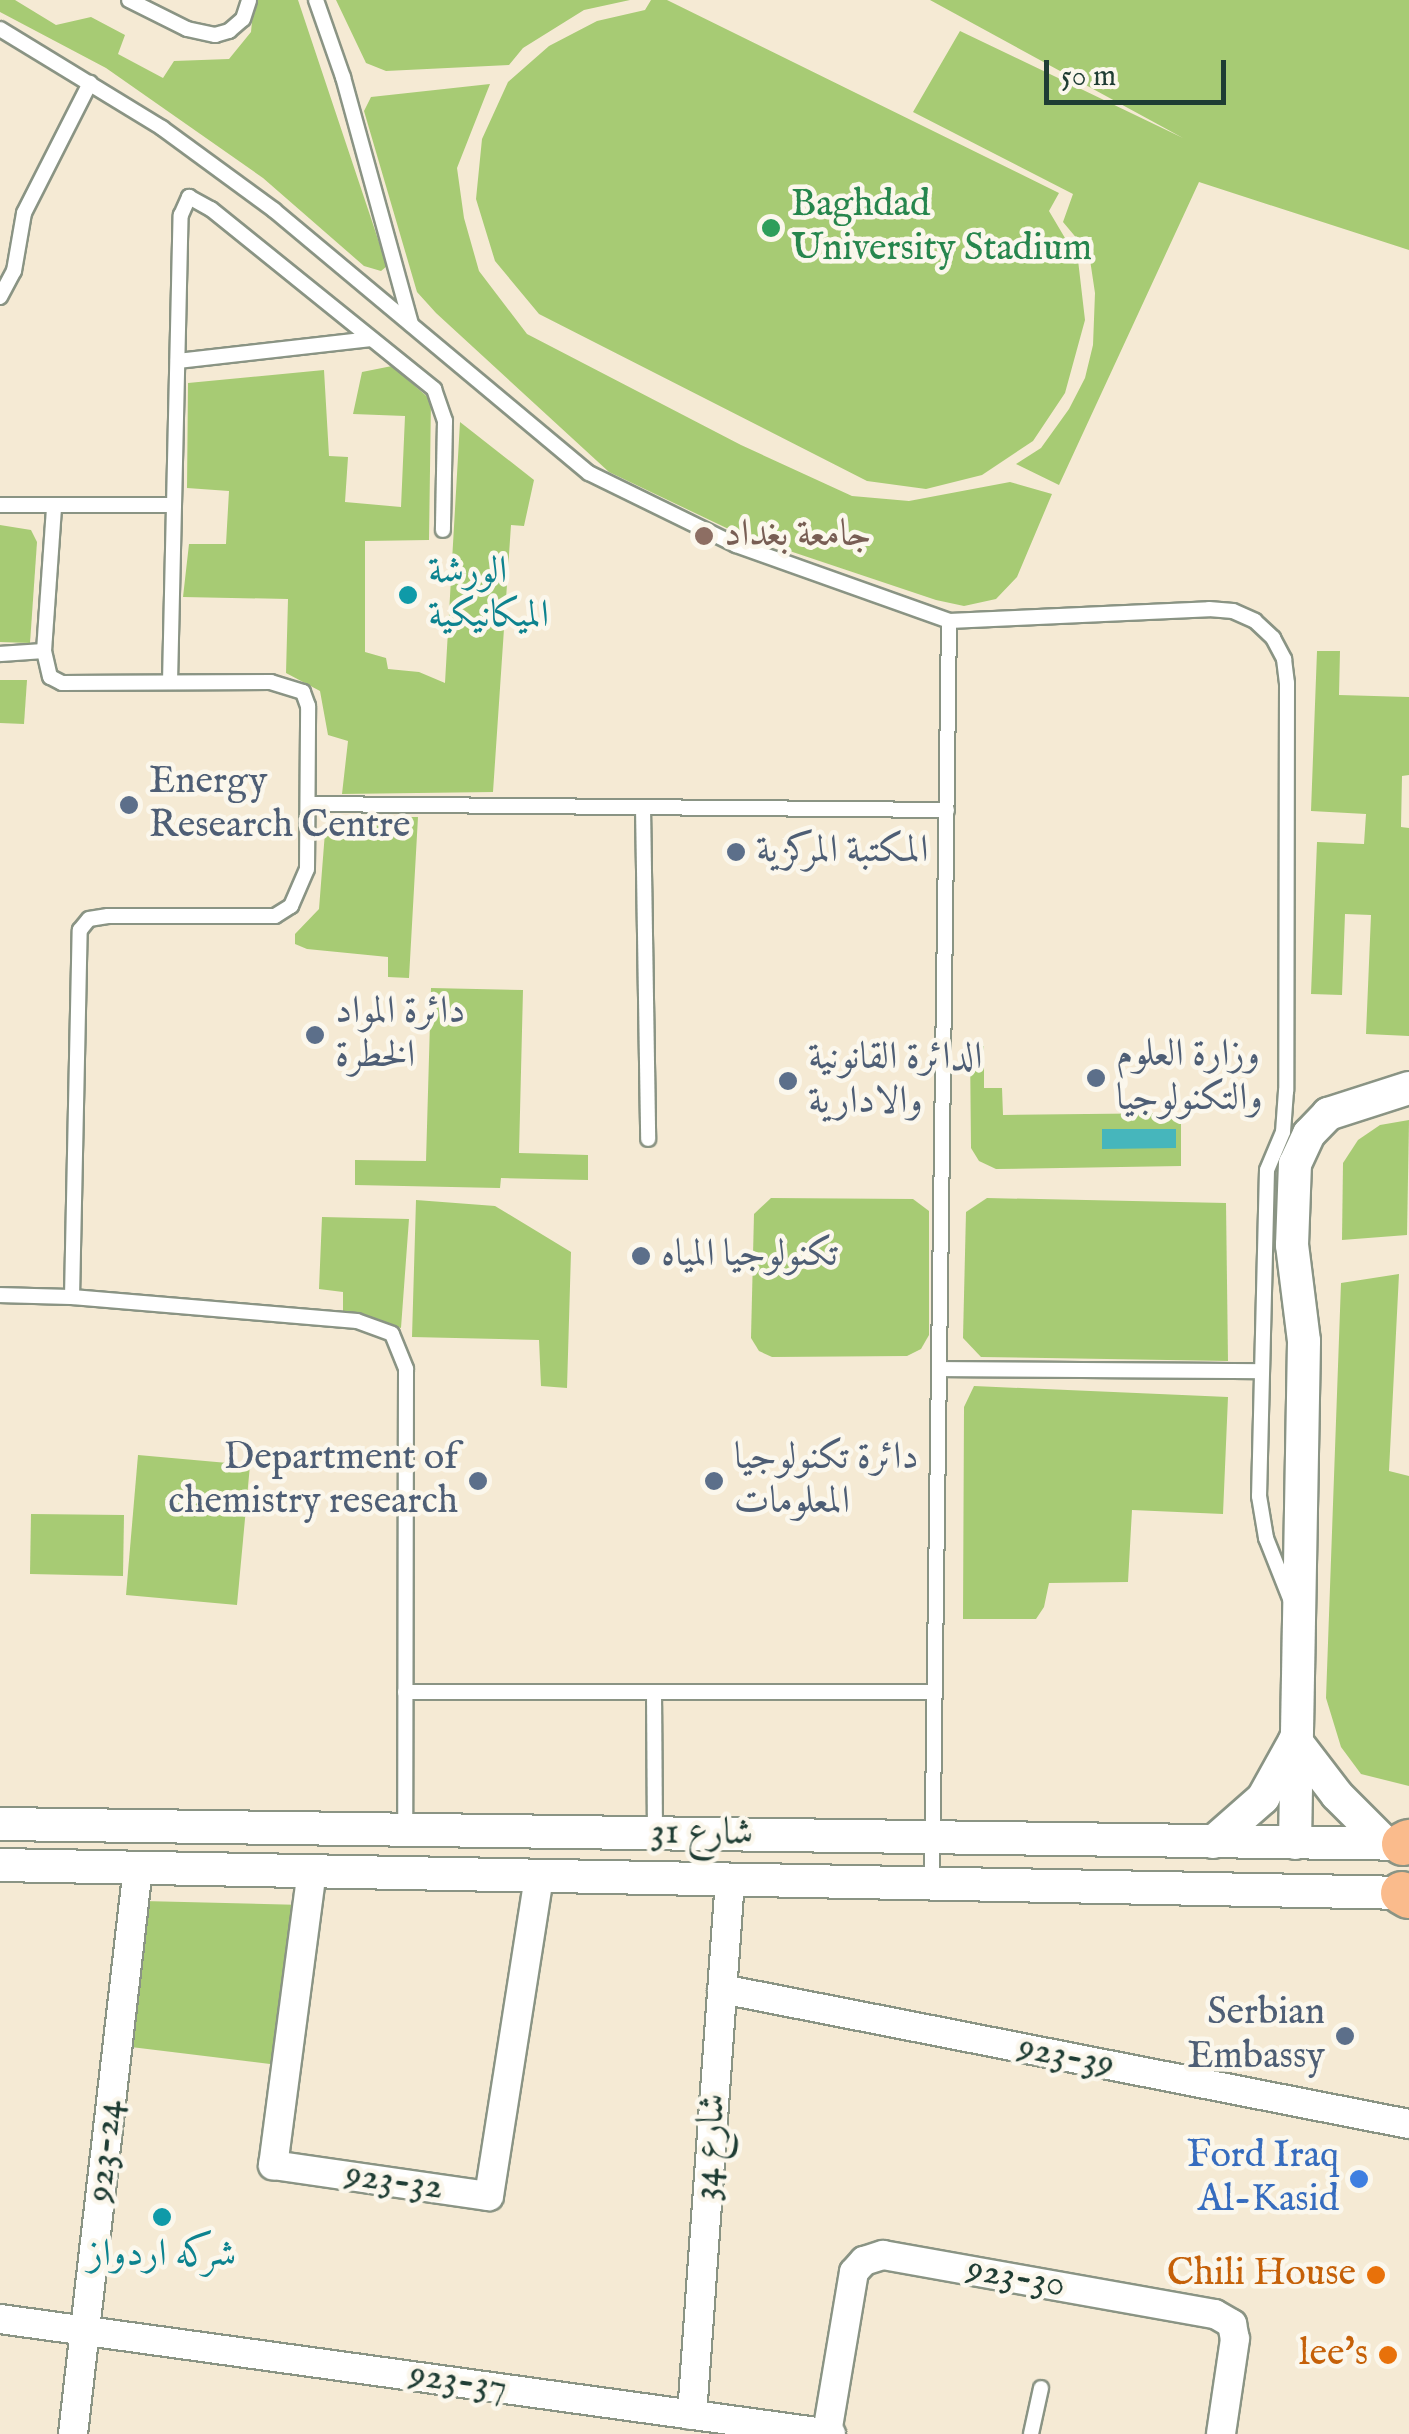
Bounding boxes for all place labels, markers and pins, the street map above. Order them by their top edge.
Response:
place label: Baghdad University Stadium [791,183,1092,272]
marker: Baghdad University Stadium [760,217,782,239]
place label: جامعة بغداد [724,513,871,559]
marker: جامعة بغداد [693,525,715,547]
place label: الورشة الميكانيكية [428,550,549,640]
marker: الورشة الميكانيكية [397,584,419,606]
place label: Energy Research Centre [149,760,410,849]
marker: Energy Research Centre [118,794,140,816]
place label: المكتبة المركزية [756,829,928,875]
marker: المكتبة المركزية [725,841,747,863]
place label: دائرة المواد الخطرة [335,990,465,1080]
marker: دائرة المواد الخطرة [304,1024,326,1046]
place label: وزارة العلوم والتكنولوجيا [1116,1033,1263,1122]
place label: الدائرة القانونية والادارية [808,1036,983,1126]
marker: وزارة العلوم والتكنولوجيا [1085,1067,1107,1089]
marker: الدائرة القانونية والادارية [777,1070,799,1092]
place label: تكنولوجيا المياه [661,1233,838,1279]
marker: تكنولوجيا المياه [630,1245,652,1267]
place label: Department of chemistry research [168,1436,458,1526]
place label: دائرة تكنولوجيا المعلومات [734,1436,919,1526]
marker: Department of chemistry research [467,1470,489,1492]
marker: دائرة تكنولوجيا المعلومات [703,1470,725,1492]
place label: Serbian Embassy [1187,1991,1325,2080]
marker: Serbian Embassy [1334,2025,1356,2047]
place label: Ford Iraq Al-Kasid [1187,2134,1339,2224]
marker: Ford Iraq Al-Kasid [1348,2168,1370,2190]
marker: شركه اردواز [151,2206,173,2228]
place label: شركه اردواز [88,2233,236,2279]
place label: Chili House [1167,2252,1356,2298]
marker: Chili House [1365,2264,1387,2286]
place label: lee's [1299,2332,1368,2378]
marker: lee's [1377,2344,1399,2366]

